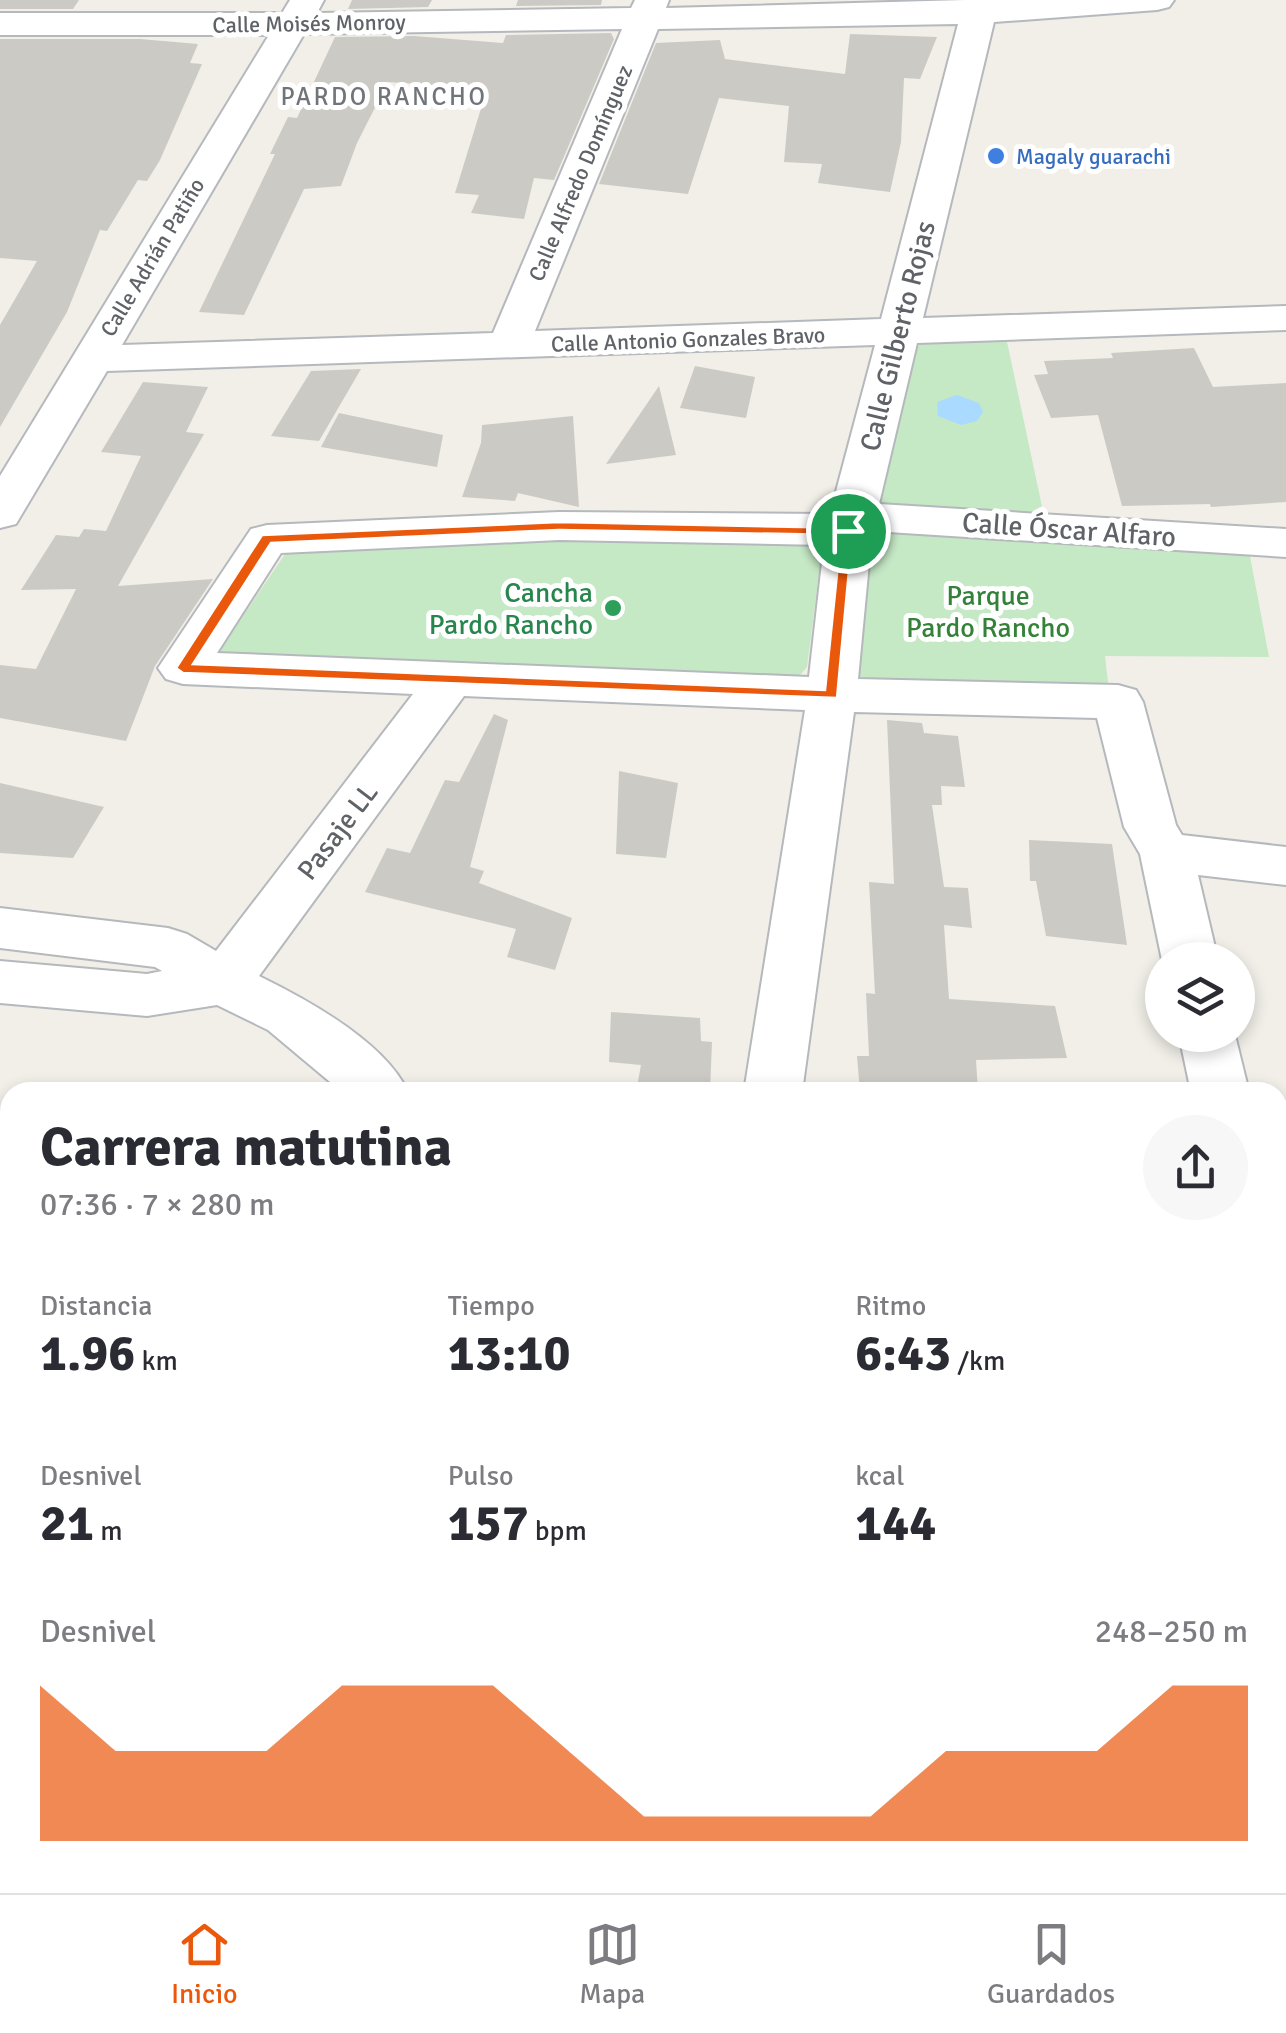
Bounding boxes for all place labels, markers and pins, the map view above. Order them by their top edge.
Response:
place label: Magaly guarachi [1016,143,1171,170]
marker: Magaly guarachi [985,145,1007,167]
pin [806,489,891,574]
place label: Cancha Pardo Rancho [429,576,593,642]
marker: Cancha Pardo Rancho [602,597,624,619]

